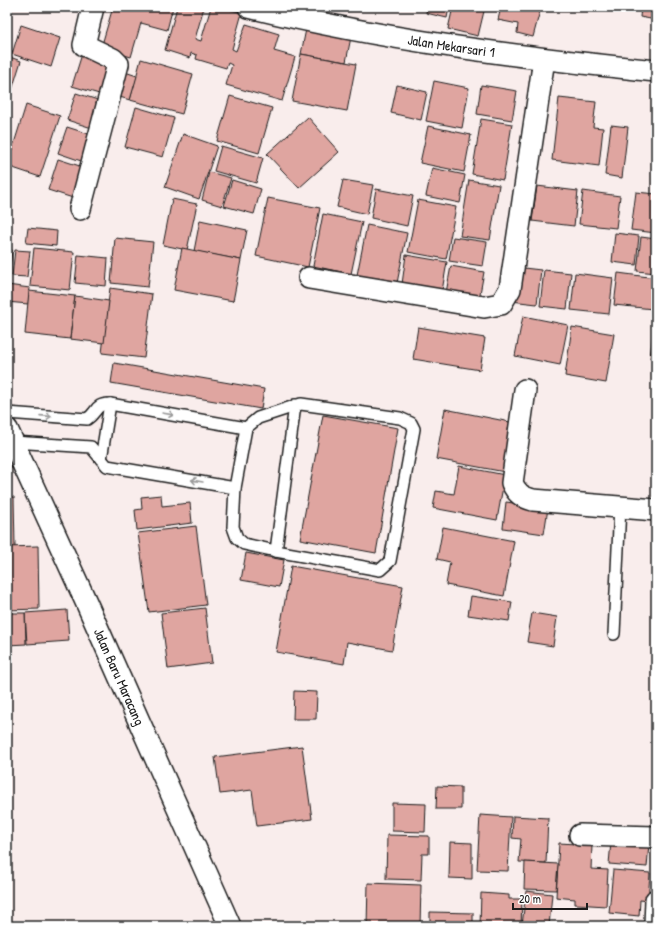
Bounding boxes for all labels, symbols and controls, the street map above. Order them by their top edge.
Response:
street label: Jalan Mekarsari 1 [406,29,496,61]
one-way arrow [161,410,174,418]
one-way arrow [39,412,52,419]
one-way arrow [191,477,204,485]
street label: Jalan Baru Maracang [90,625,150,729]
scale bar [513,885,587,911]
text: 20 m [519,890,541,907]

